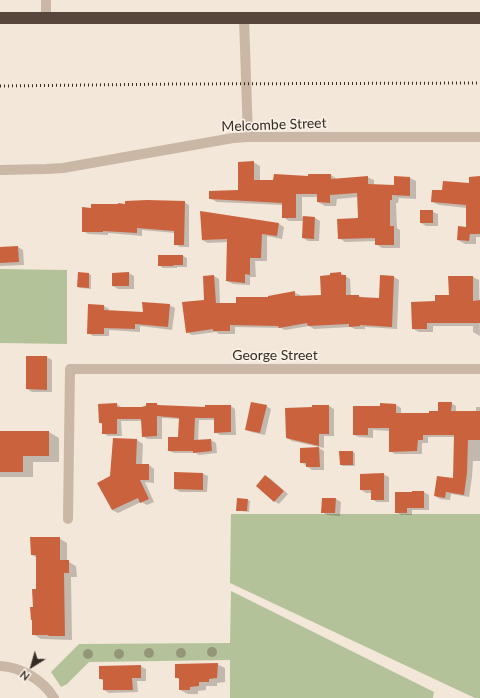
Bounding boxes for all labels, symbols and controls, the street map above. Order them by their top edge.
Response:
street label: Melcombe Street [221,115,327,135]
street label: George Street [232,347,318,363]
north arrow [12,646,52,686]
text: N [17,668,32,684]

